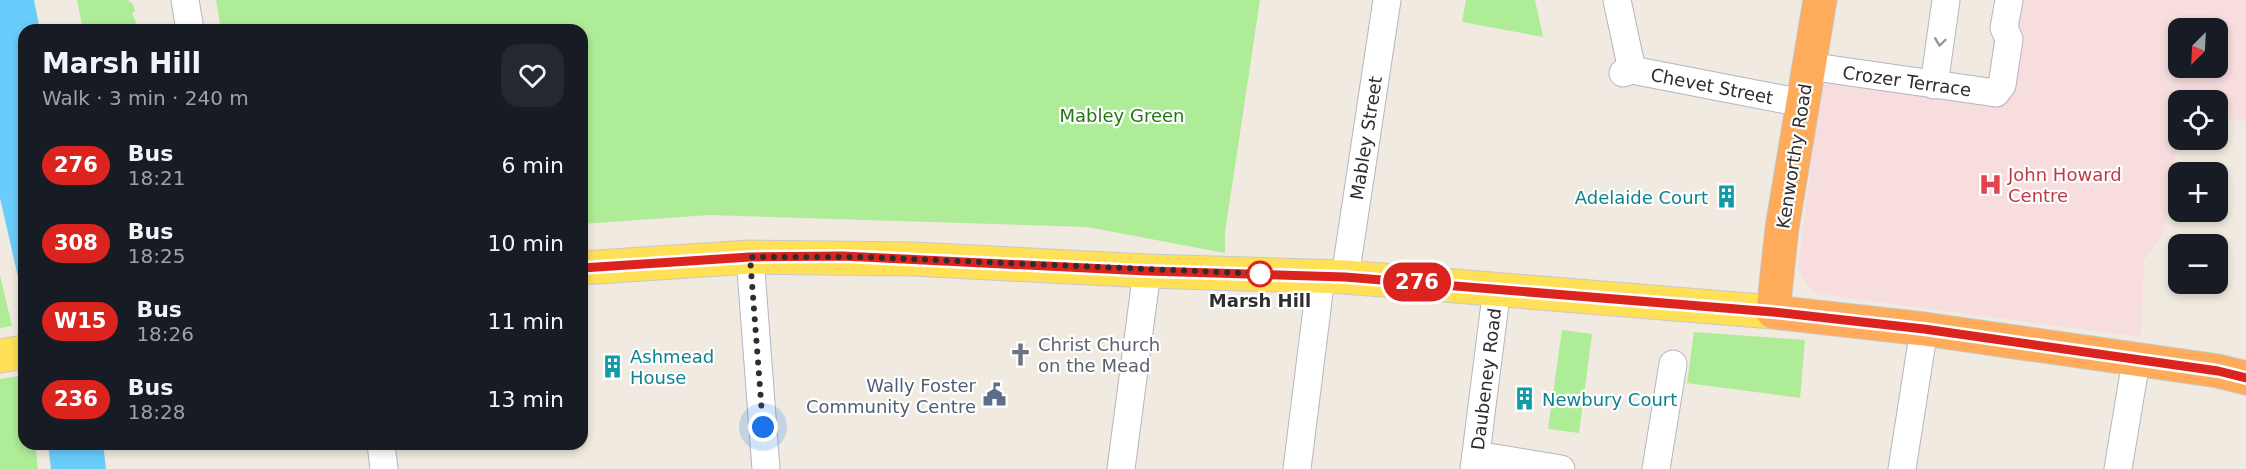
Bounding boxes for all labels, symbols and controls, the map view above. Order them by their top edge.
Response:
north arrow [2168,18,2228,78]
map controls [2168,18,2228,294]
one-way arrow [1934,38,1946,47]
button: heart [501,44,564,107]
text: Marsh Hill [42,47,201,80]
street label: Crozer Terrace [1841,62,1973,100]
street label: Chevet Street [1649,64,1775,108]
street label: Mabley Street [1346,75,1386,201]
street label: Kenworthy Road [1772,82,1816,230]
text: Walk · 3 min · 240 m [42,86,249,110]
button: locate [2168,90,2228,150]
park label: Mabley Green [1060,105,1184,126]
text: Bus [128,141,173,166]
text: 276 [54,153,98,177]
text: 6 min [502,153,564,178]
button: + [2168,162,2228,222]
place label: John Howard Centre [2007,164,2122,206]
text: 18:21 [128,166,185,190]
hospital icon: John Howard Centre [1977,171,2003,197]
building icon: Adelaide Court [1713,184,1739,210]
place label: Adelaide Court [1575,187,1708,208]
text: Bus [128,219,173,244]
text: 308 [54,231,98,255]
text: 10 min [488,231,564,256]
button: − [2168,234,2228,294]
text: 18:25 [128,244,185,268]
marker: Marsh Hill [1247,261,1273,287]
line badge: 276 [1382,262,1452,302]
text: 276 [1395,270,1439,294]
place label: Marsh Hill [1209,290,1311,311]
text: Bus [136,297,182,322]
street label: Daubeney Road [1467,307,1505,451]
text: W15 [54,309,106,333]
text: 11 min [488,309,564,334]
text: 18:26 [136,322,194,346]
place label: Christ Church on the Mead [1038,334,1160,376]
church icon: Christ Church on the Mead [1007,341,1033,367]
place label: Ashmead House [630,346,714,388]
building icon: Ashmead House [599,353,625,379]
text: Bus [128,375,173,400]
place label: Wally Foster Community Centre [806,375,977,417]
public building icon: Wally Foster Community Centre [981,382,1007,408]
building icon: Newbury Court [1511,386,1537,412]
text: 236 [54,387,98,411]
text: 13 min [488,387,564,412]
place label: Newbury Court [1542,389,1677,410]
text: 18:28 [128,400,185,424]
your location [748,412,778,442]

